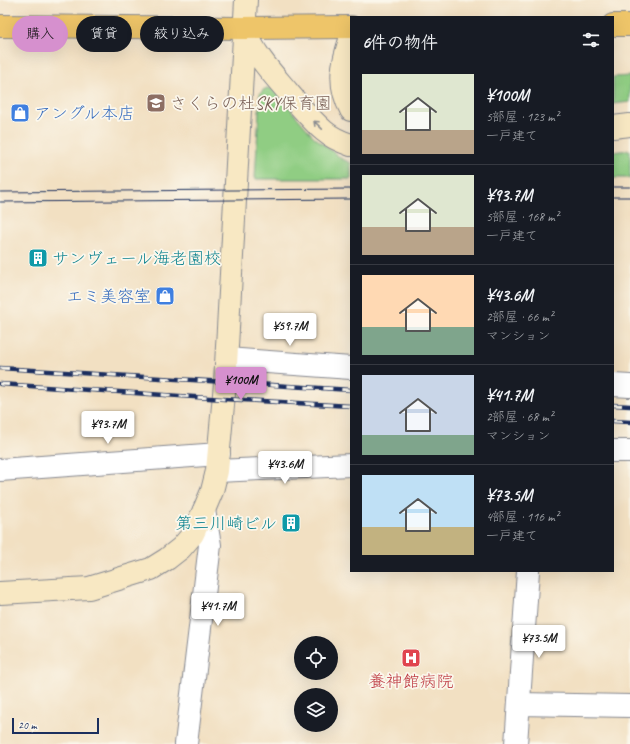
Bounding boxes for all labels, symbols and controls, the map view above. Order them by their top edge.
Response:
chip: 購入 [12,16,68,52]
chip: 賃貸 [76,16,132,52]
chip: 絞り込み [140,16,224,52]
icon: filters [580,29,602,51]
text: 6件の物件 [362,32,438,53]
text: ¥100M [486,85,529,106]
icon: home [394,90,442,138]
school or university icon: さくらの杜SKY保育園 [145,92,167,114]
place label: さくらの杜SKY保育園 [170,93,331,114]
shop icon: アングル本店 [9,102,31,124]
place label: アングル本店 [34,103,135,124]
text: 5部屋 · 123 m² [486,109,559,125]
one-way arrow [313,120,323,130]
text: 一戸建て [486,128,538,144]
text: ¥93.7M [486,185,532,206]
icon: home [394,191,442,239]
text: 5部屋 · 168 m² [486,209,559,225]
text: 一戸建て [486,228,538,244]
building icon: サンヴェール海老園校 [27,247,49,269]
place label: サンヴェール海老園校 [52,248,221,269]
shop icon: エミ美容室 [154,285,176,307]
text: ¥43.6M [486,285,533,306]
place label: エミ美容室 [66,286,151,307]
icon: home [394,291,442,339]
text: 2部屋 · 66 m² [486,309,553,325]
pin: ¥59.7M [257,313,323,347]
text: ¥59.7M [272,318,308,334]
text: マンション [486,328,550,344]
pin: ¥100M [213,367,269,401]
text: ¥100M [225,372,257,388]
text: ¥41.7M [486,385,532,406]
icon: home [394,391,442,439]
text: 2部屋 · 68 m² [486,409,553,425]
pin: ¥93.7M [75,411,141,445]
text: ¥93.7M [90,416,126,432]
text: マンション [486,428,550,444]
pin: ¥43.6M [252,451,318,485]
text: ¥43.6M [267,456,303,472]
text: ¥73.5M [486,485,532,506]
icon: home [394,491,442,539]
text: 4部屋 · 116 m² [486,509,559,525]
building icon: 第三川崎ビル [280,512,302,534]
place label: 第三川崎ビル [175,513,277,534]
text: 一戸建て [486,528,538,544]
pin: ¥41.7M [185,593,251,627]
text: ¥41.7M [200,598,236,614]
pin: ¥73.5M [506,625,572,659]
text: ¥73.5M [521,630,557,646]
map controls [294,636,338,732]
button: locate [294,636,338,680]
hospital icon: 養神館病院 [400,647,422,669]
place label: 養神館病院 [369,671,454,692]
button: layers [294,688,338,732]
scale bar [12,716,99,735]
text: 20 m [18,718,37,732]

